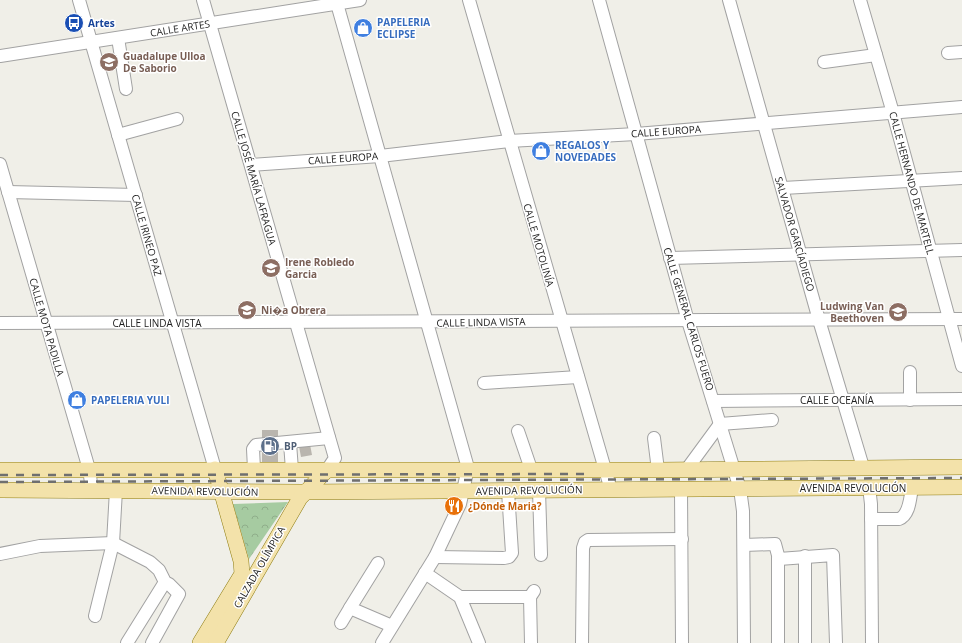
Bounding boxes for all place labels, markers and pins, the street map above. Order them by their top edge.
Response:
bus stop icon: Artes [63,12,85,34]
place label: PAPELERIA ECLIPSE [377,15,430,41]
place label: Artes [88,16,115,30]
shop icon: PAPELERIA ECLIPSE [352,17,374,39]
place label: Guadalupe Ulloa De Saborio [123,49,206,75]
school or university icon: Guadalupe Ulloa De Saborio [98,51,120,73]
place label: REGALOS Y NOVEDADES [555,138,616,164]
shop icon: REGALOS Y NOVEDADES [530,140,552,162]
place label: Irene Robledo Garcia [285,255,354,281]
school or university icon: Irene Robledo Garcia [260,257,282,279]
school or university icon: Ni�a Obrera [236,299,258,321]
place label: Ludwing Van Beethoven [820,299,884,325]
school or university icon: Ludwing Van Beethoven [887,301,909,323]
place label: Ni�a Obrera [261,303,326,317]
shop icon: PAPELERIA YULI [66,389,88,411]
place label: PAPELERIA YULI [91,393,169,407]
fuel station icon: BP [259,435,281,457]
place label: BP [284,439,297,453]
restaurant icon: ¿Dónde Maria? [443,495,465,517]
place label: ¿Dónde Maria? [468,499,542,513]

